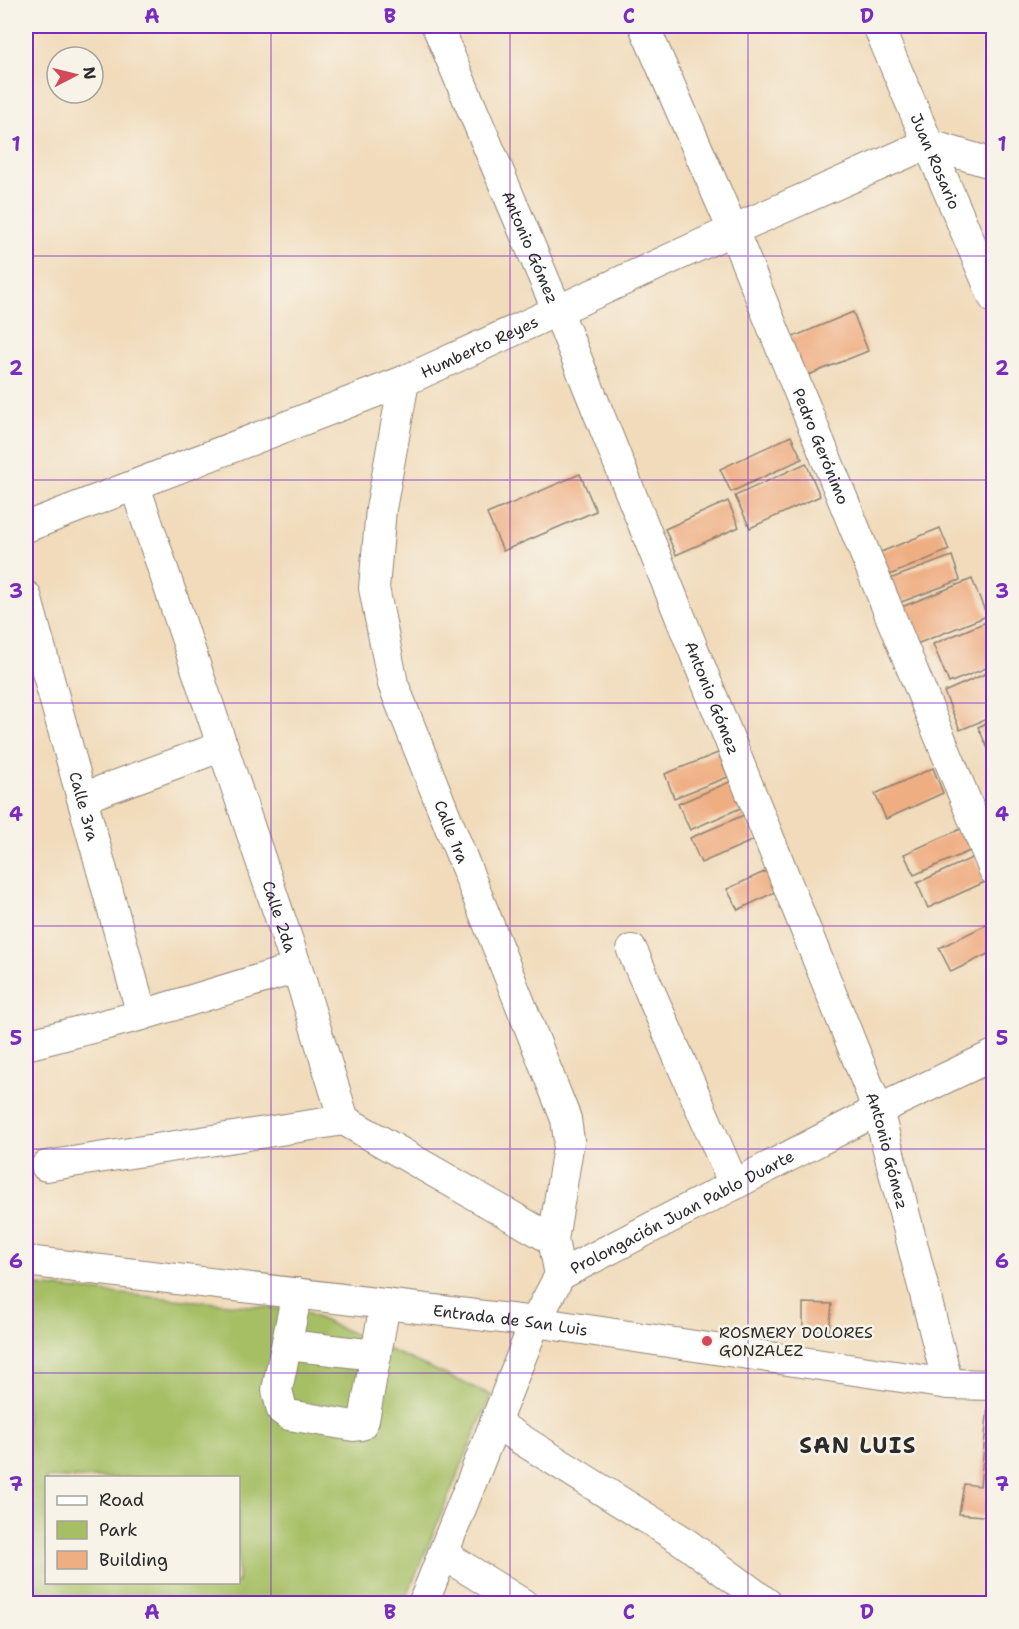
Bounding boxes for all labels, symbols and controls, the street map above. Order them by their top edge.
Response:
text: A [144,3,160,29]
text: B [384,3,396,29]
text: C [623,3,635,29]
text: D [860,3,874,29]
north arrow [45,45,105,105]
text: N [78,66,101,81]
street label: Juan Rosario [906,110,965,212]
text: 1 [11,131,21,157]
text: 1 [997,131,1007,157]
street label: Antonio Gómez [497,188,564,307]
street label: Humberto Reyes [417,310,541,382]
text: 2 [9,355,23,381]
text: 2 [995,355,1009,381]
street label: Pedro Gerónimo [788,385,854,507]
text: 3 [9,578,23,604]
text: 3 [995,578,1009,604]
street label: Antonio Gómez [680,638,745,757]
street label: Calle 3ra [65,769,104,843]
street label: Calle 1ra [430,797,474,866]
text: 4 [9,801,23,827]
text: 4 [995,801,1009,827]
street label: Calle 2da [258,878,301,955]
text: 5 [10,1025,22,1051]
text: 5 [996,1025,1008,1051]
street label: Antonio Gómez [861,1089,913,1211]
street label: Prolongación Juan Pablo Duarte [566,1145,797,1278]
text: 6 [9,1248,23,1274]
text: 6 [995,1248,1009,1274]
street label: Entrada de San Luis [432,1299,589,1340]
place label: ROSMERY DOLORES GONZALEZ [719,1322,873,1361]
marker: ROSMERY DOLORES GONZALEZ [700,1334,714,1348]
district label: SAN LUIS [799,1431,917,1460]
text: 7 [9,1471,23,1497]
text: 7 [995,1471,1009,1497]
legend [45,1476,240,1584]
text: Road [99,1488,144,1512]
text: Park [99,1518,138,1542]
text: Building [99,1548,168,1572]
text: A [144,1599,160,1625]
text: B [384,1599,396,1625]
text: C [623,1599,635,1625]
text: D [860,1599,874,1625]

